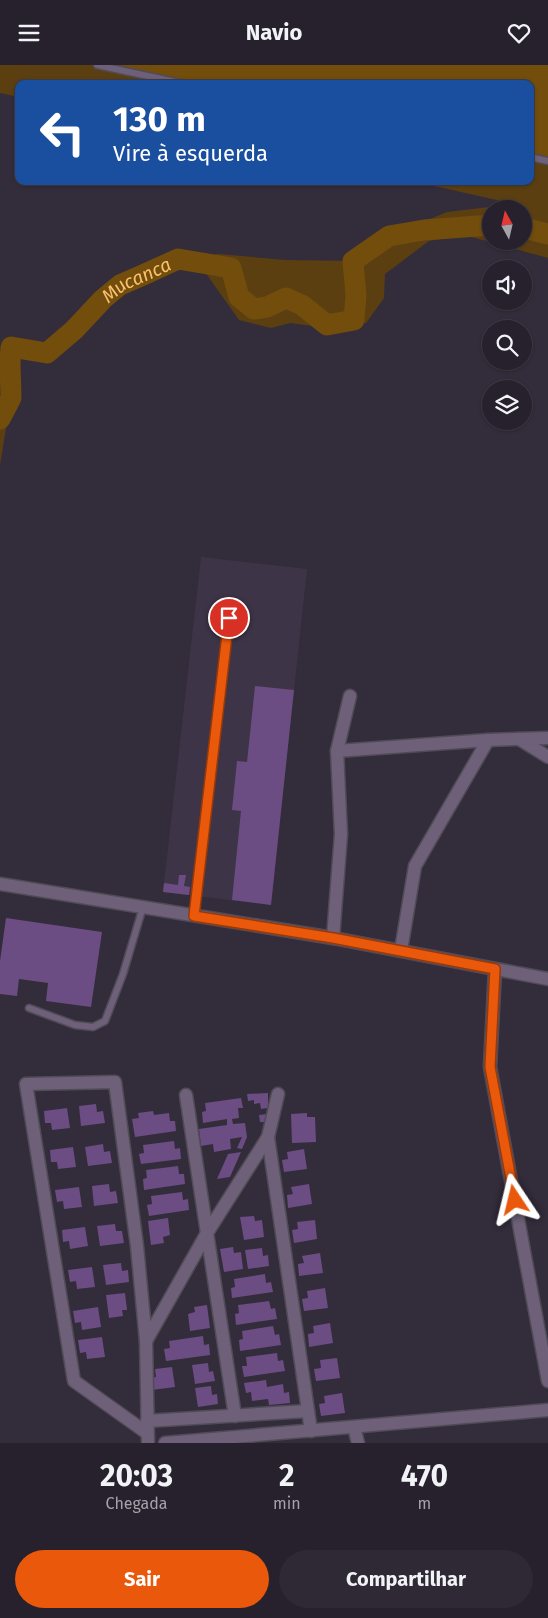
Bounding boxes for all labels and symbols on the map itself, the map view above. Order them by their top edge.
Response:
north arrow [482,200,532,250]
water label: Mucanca [97,253,175,308]
pin [208,597,250,639]
position arrow [488,1173,540,1225]

